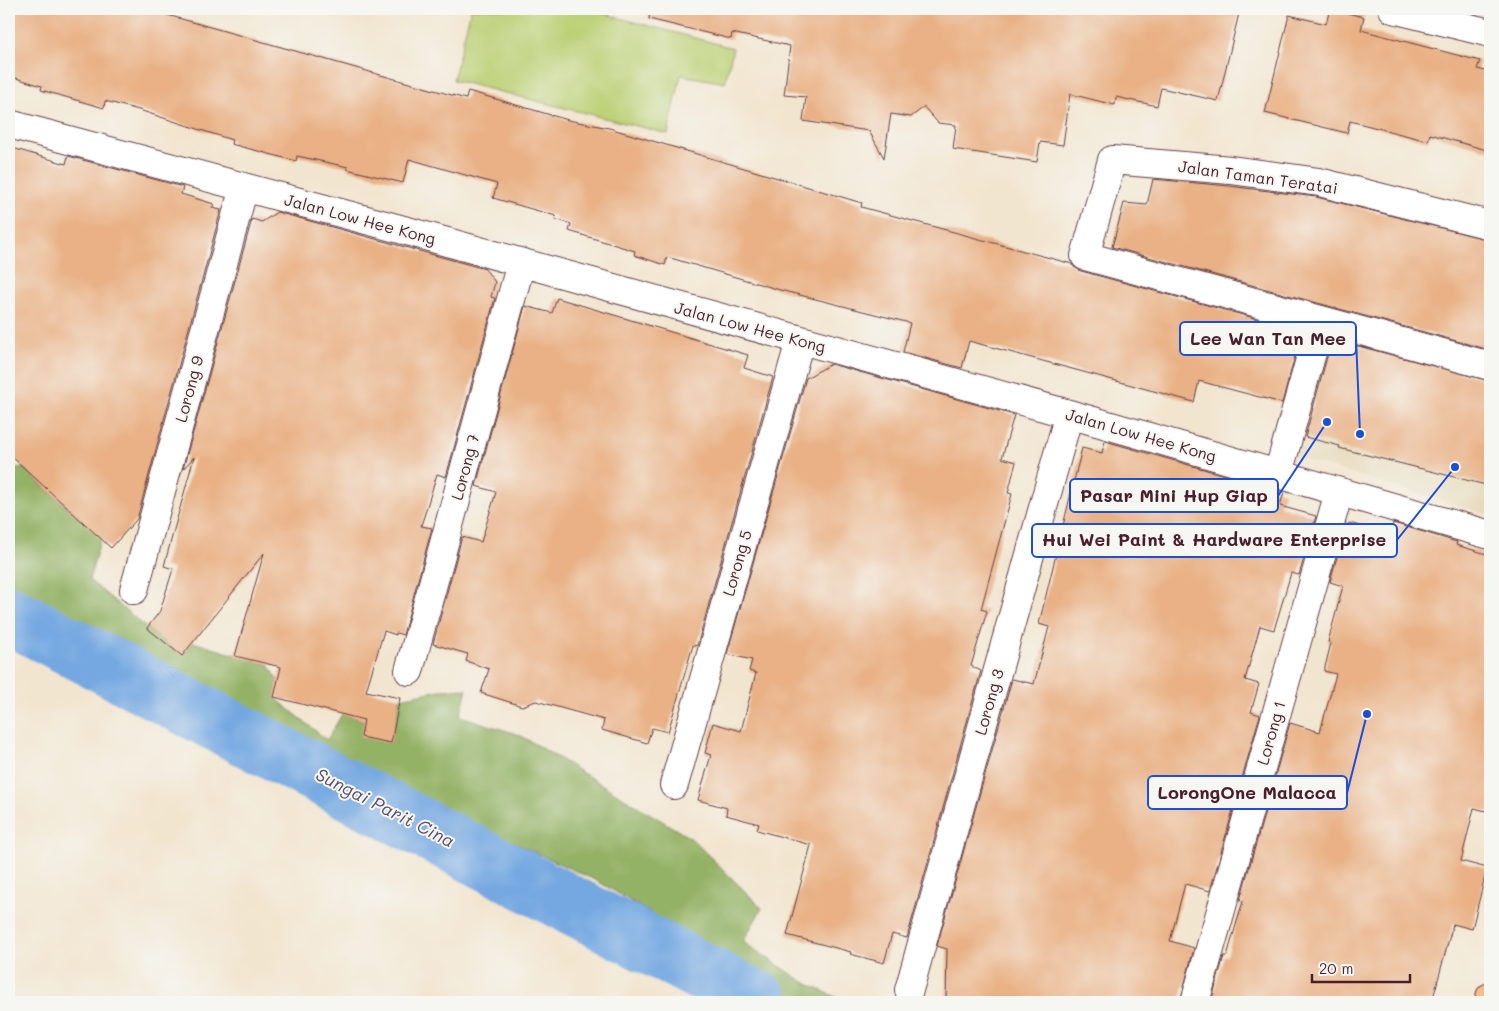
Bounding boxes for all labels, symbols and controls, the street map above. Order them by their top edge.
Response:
street label: Jalan Taman Teratai [1177,155,1339,198]
street label: Jalan Low Hee Kong [282,188,438,249]
street label: Jalan Low Hee Kong [672,296,828,357]
callout: Lee Wan Tan Mee [1180,322,1356,355]
text: Lee Wan Tan Mee [1190,326,1346,350]
street label: Lorong 9 [170,353,207,425]
street label: Jalan Low Hee Kong [1063,403,1219,466]
street label: Lorong 7 [446,431,483,502]
callout: Pasar Mini Hup Giap [1070,479,1278,512]
text: Pasar Mini Hup Giap [1080,483,1268,507]
callout: Hui Wei Paint & Hardware Enterprise [1032,524,1397,557]
street label: Lorong 5 [717,527,756,598]
text: Hui Wei Paint & Hardware Enterprise [1042,527,1387,551]
street label: Lorong 3 [969,666,1008,737]
street label: Lorong 1 [1251,698,1290,767]
water label: Sungai Parit Cina [312,762,459,852]
callout: LorongOne Malacca [1148,776,1347,809]
text: LorongOne Malacca [1158,780,1337,804]
scale bar [1312,951,1409,983]
text: 20 m [1319,958,1353,978]

